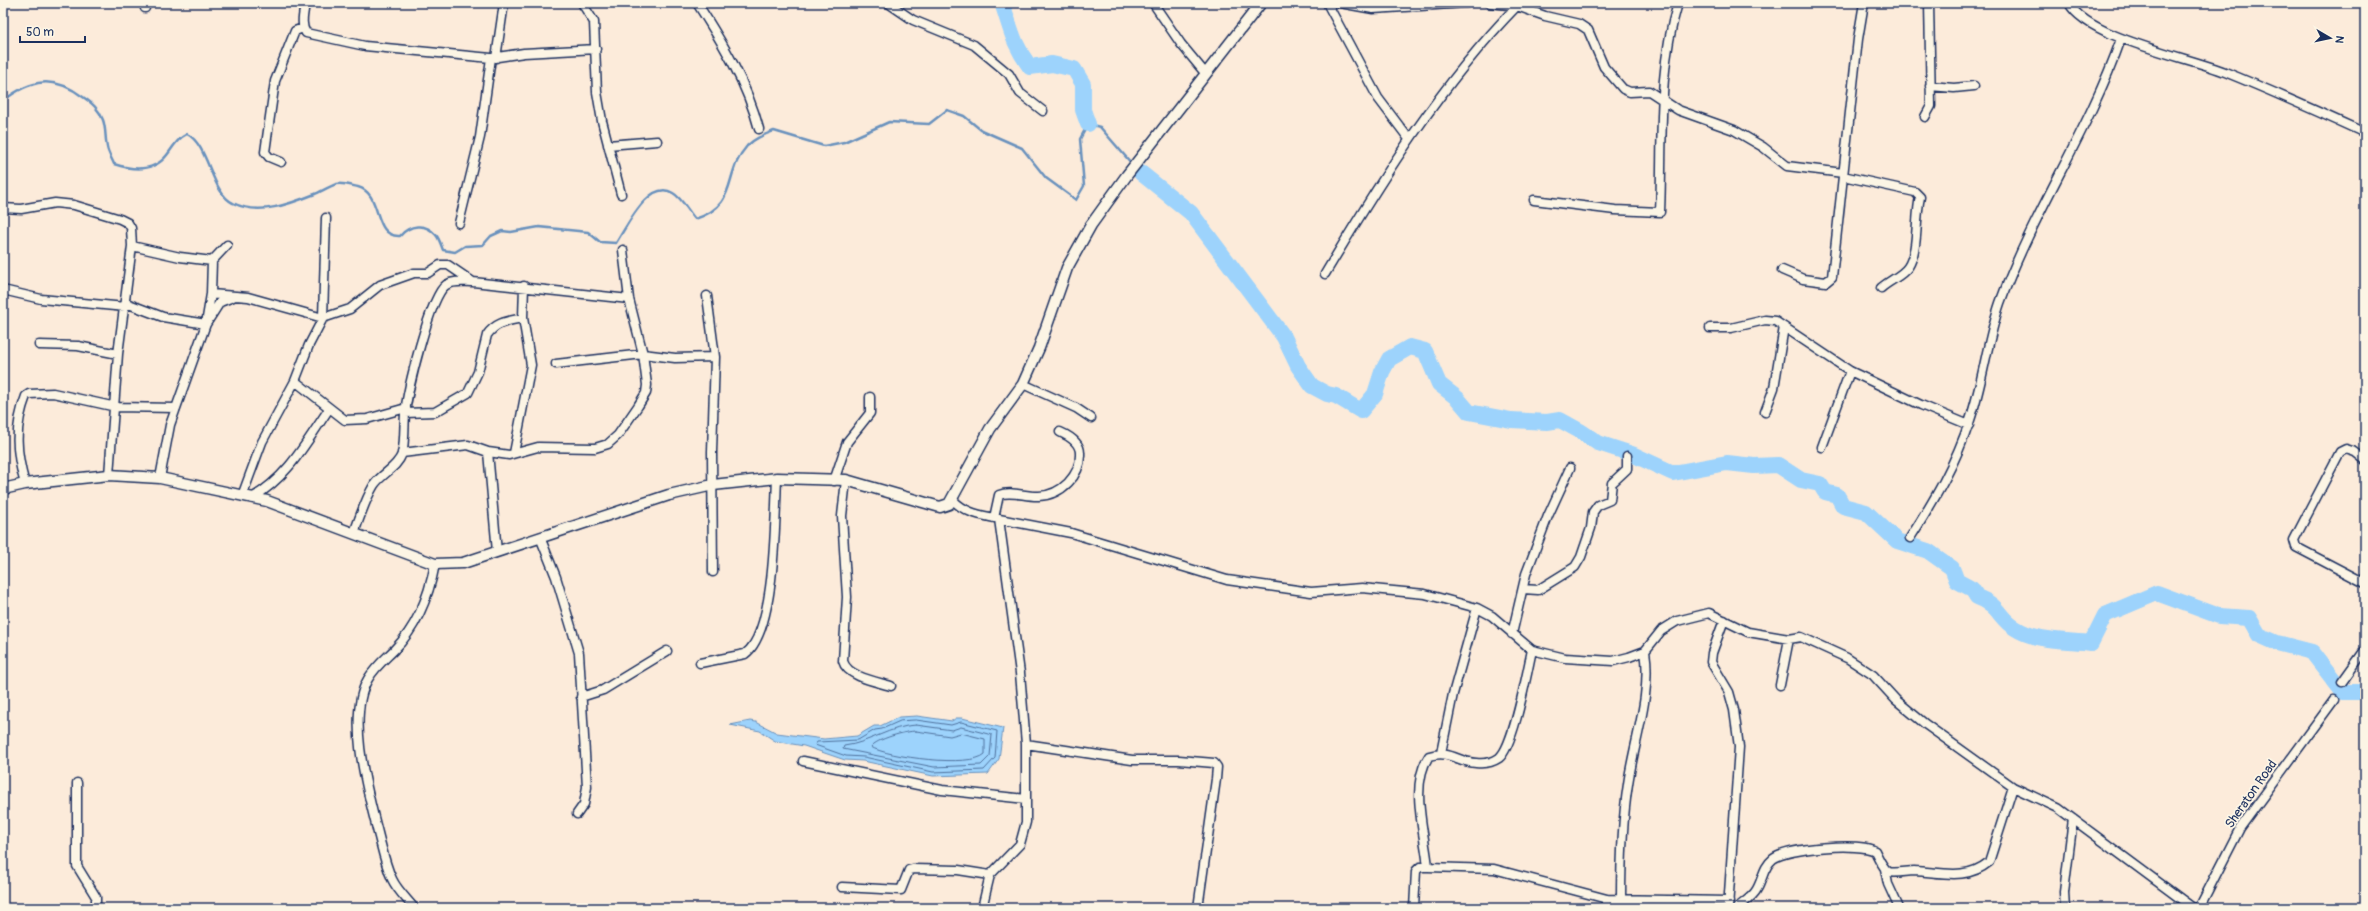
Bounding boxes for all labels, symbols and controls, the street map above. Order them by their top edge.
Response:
scale bar [20,18,85,44]
north arrow [2310,18,2350,58]
text: 50 m [26,25,54,40]
text: N [2332,35,2346,45]
street label: Sheraton Road [2222,757,2280,831]

